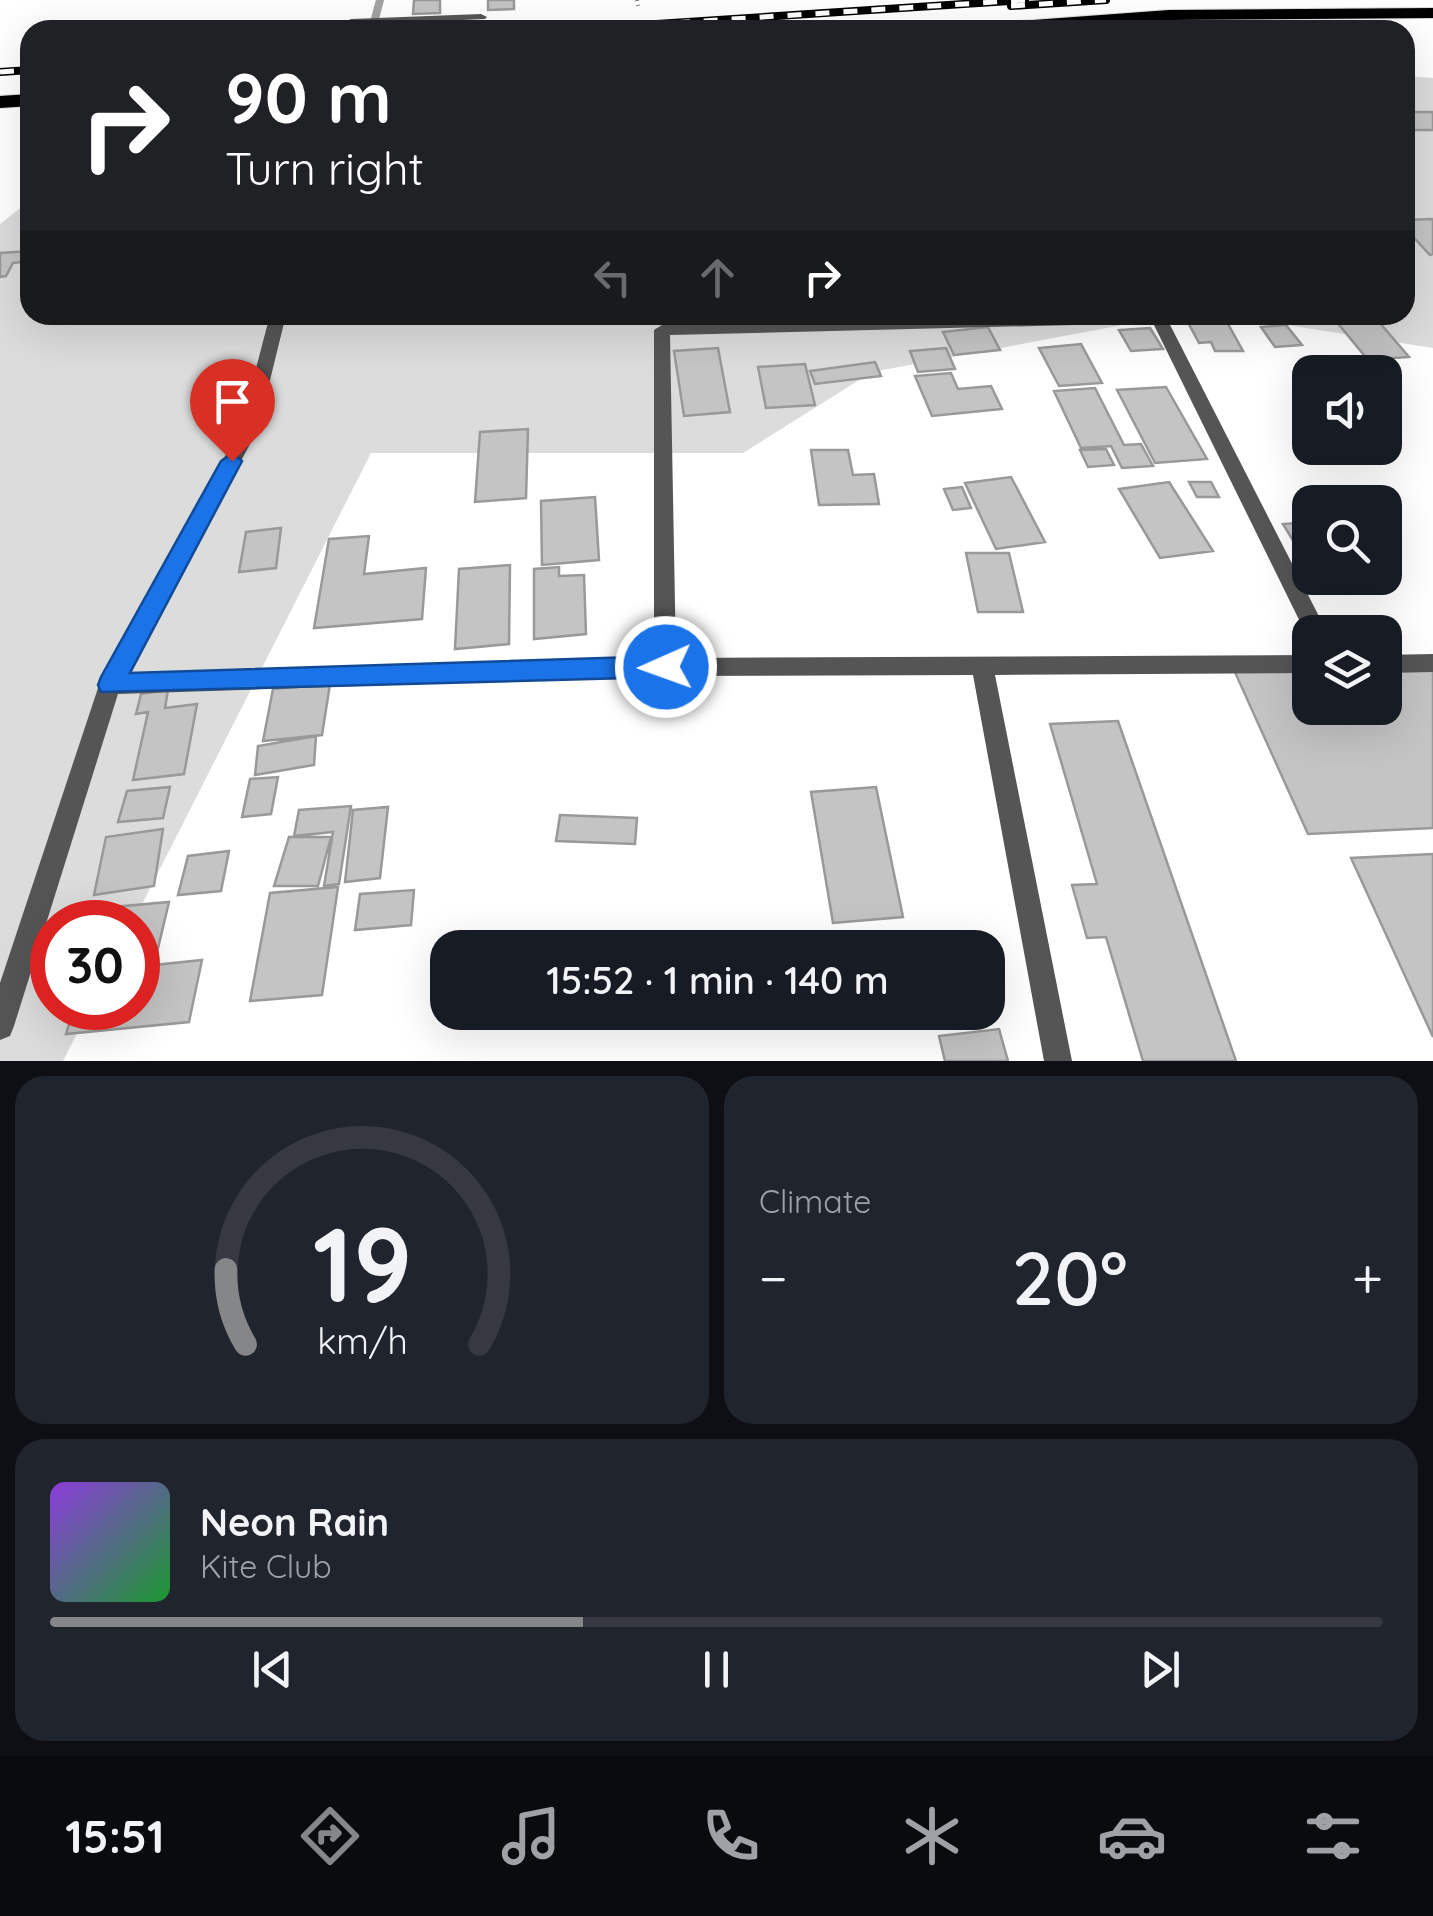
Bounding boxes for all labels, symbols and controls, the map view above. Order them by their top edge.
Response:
text: 90 m [225,53,392,141]
icon: right [60,60,190,190]
text: Turn right [225,140,424,196]
icon: left [585,250,640,305]
icon: ahead [690,250,745,305]
icon: right [795,250,850,305]
map controls [1292,355,1402,725]
button: sound [1292,355,1402,465]
pin [190,359,275,462]
icon: arrive [205,374,260,429]
button: search [1292,485,1402,595]
position arrow [614,615,718,719]
button: layers [1292,615,1402,725]
speed limit sign: 30 [30,900,160,1030]
text: 15:52 · 1 min · 140 m [546,956,889,1004]
text: Climate [759,1181,871,1221]
text: 19 [312,1198,412,1328]
text: 20° [1012,1230,1128,1324]
text: − [759,1243,788,1312]
text: + [1352,1243,1383,1312]
text: km/h [317,1318,407,1363]
text: Neon Rain [200,1498,389,1546]
text: Kite Club [200,1546,332,1586]
icon: previous [245,1642,300,1697]
icon: pause [689,1642,744,1697]
icon: next [1133,1642,1188,1697]
icon: directions [295,1801,365,1871]
icon: music [496,1801,566,1871]
icon: phone [696,1801,766,1871]
icon: climate [897,1801,967,1871]
icon: car [1097,1801,1167,1871]
icon: filters [1298,1801,1368,1871]
text: 15:51 [65,1808,164,1864]

